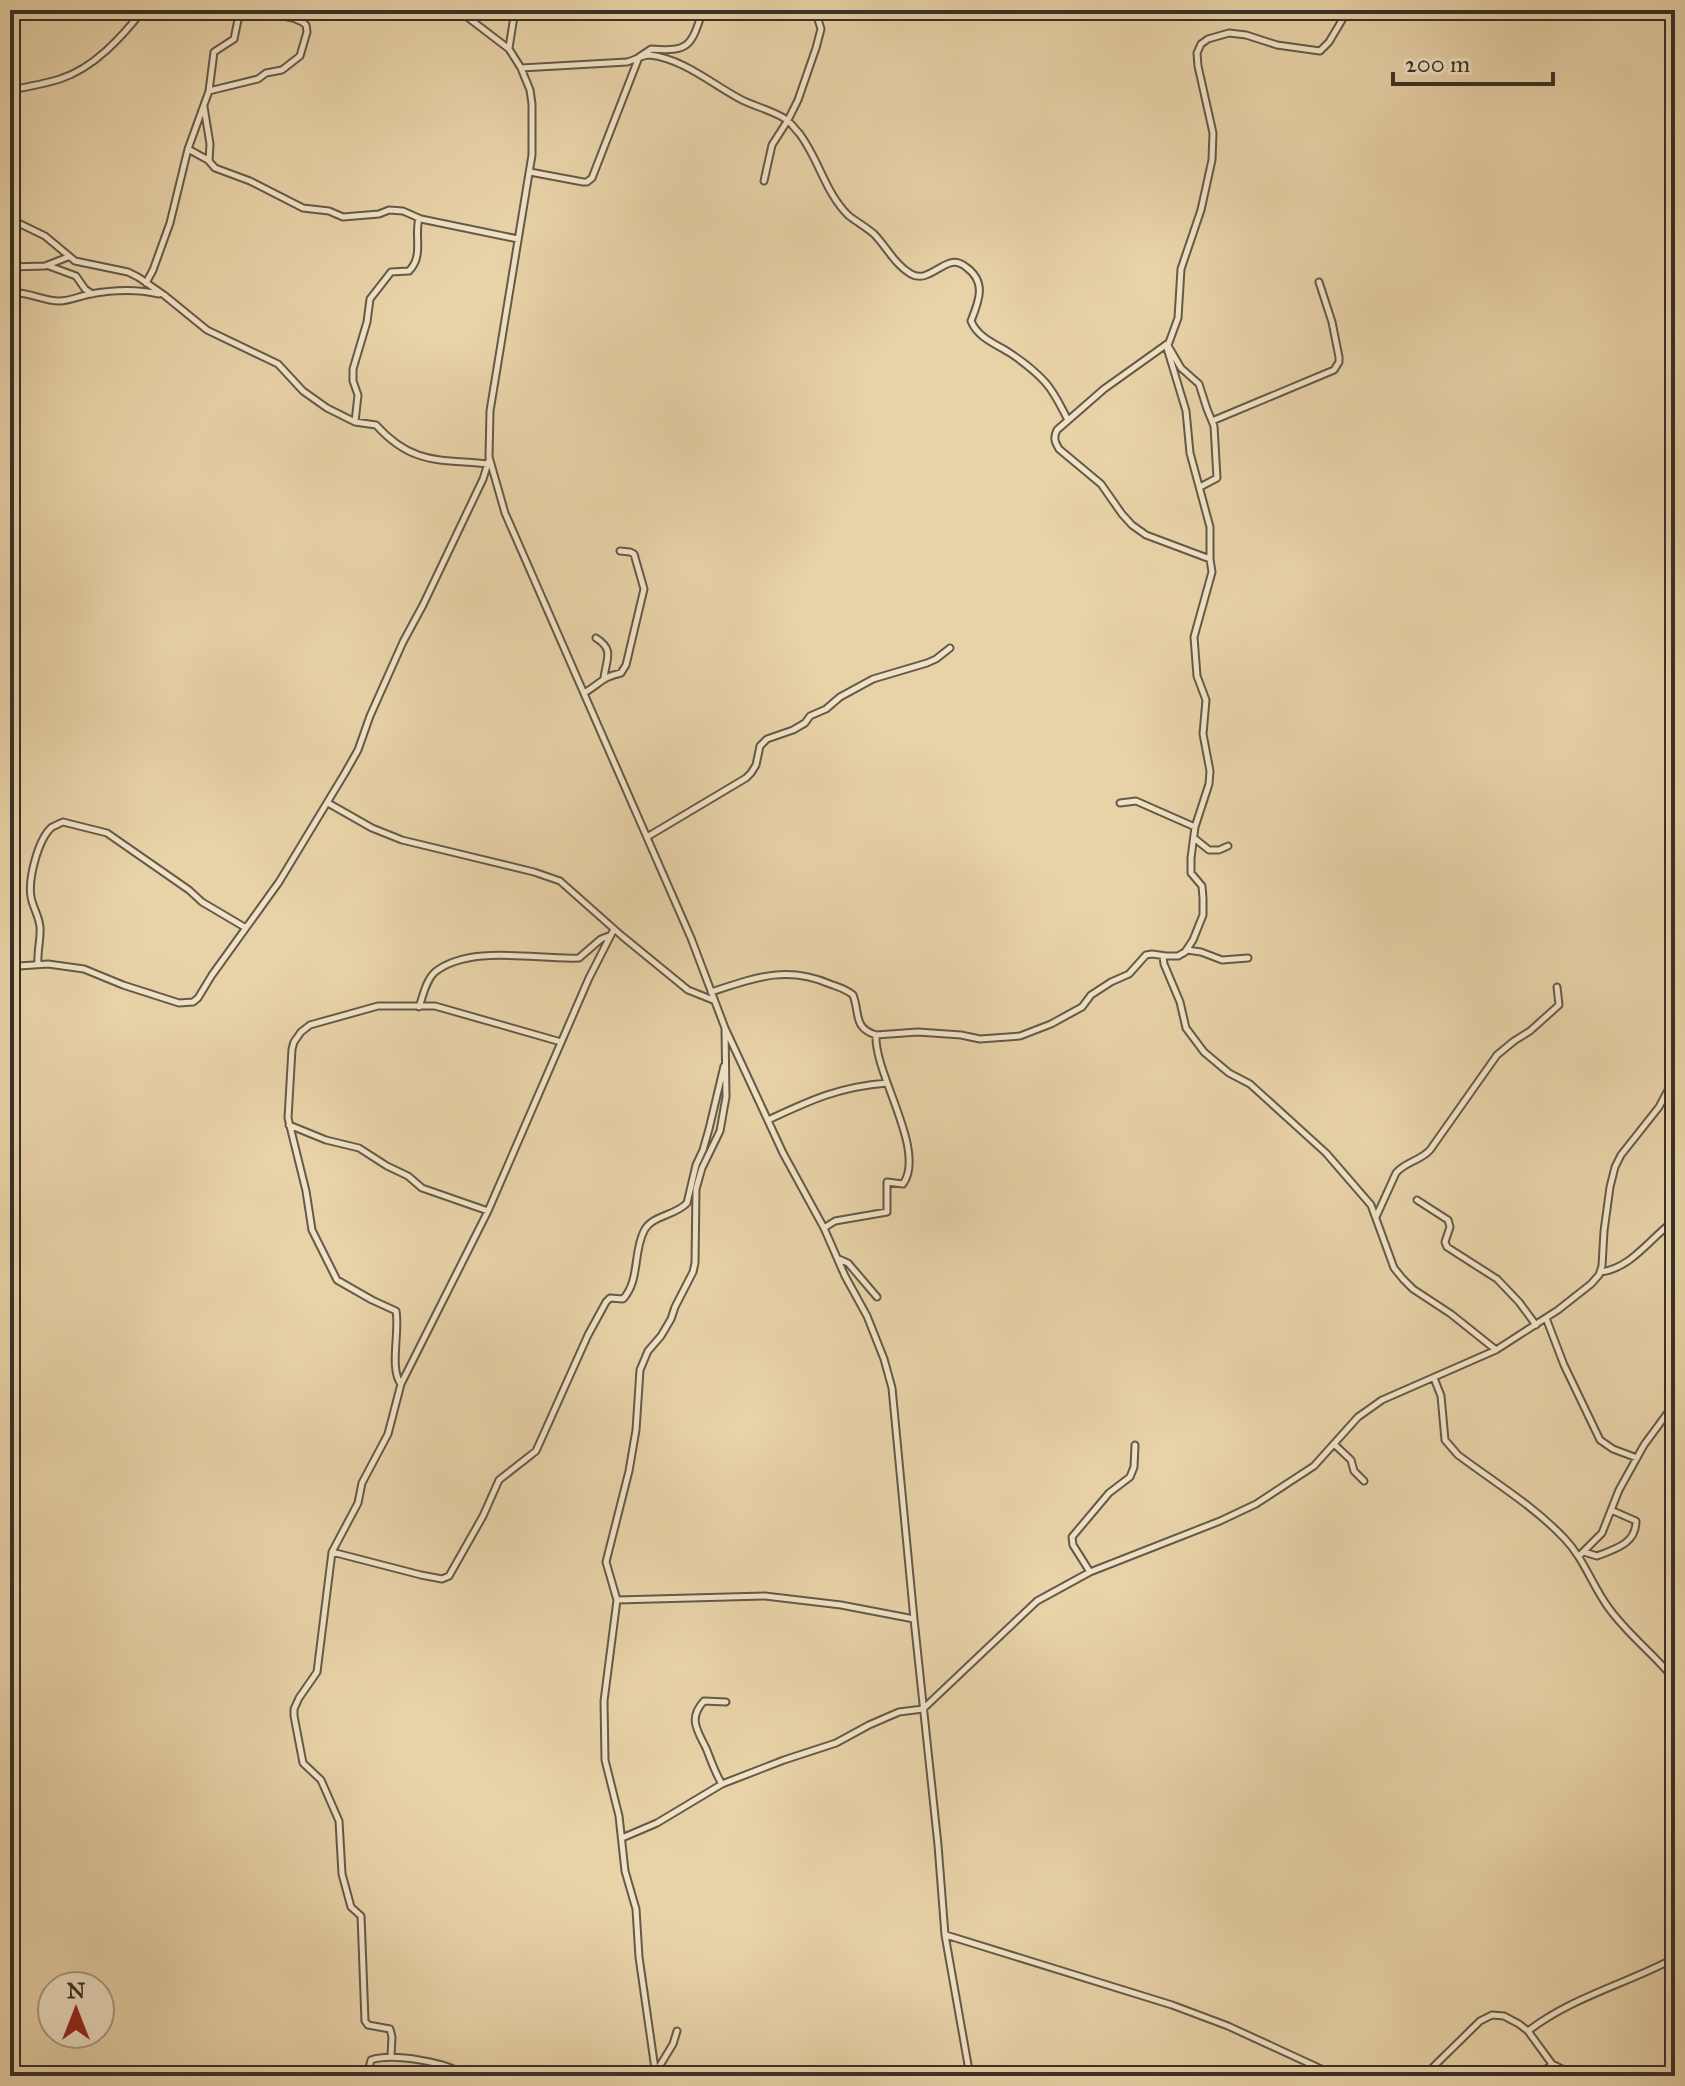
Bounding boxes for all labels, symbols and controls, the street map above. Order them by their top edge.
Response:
scale bar [1393,36,1553,86]
text: 200 m [1405,49,1470,79]
north arrow [36,1970,116,2050]
text: N [67,1977,86,2004]

